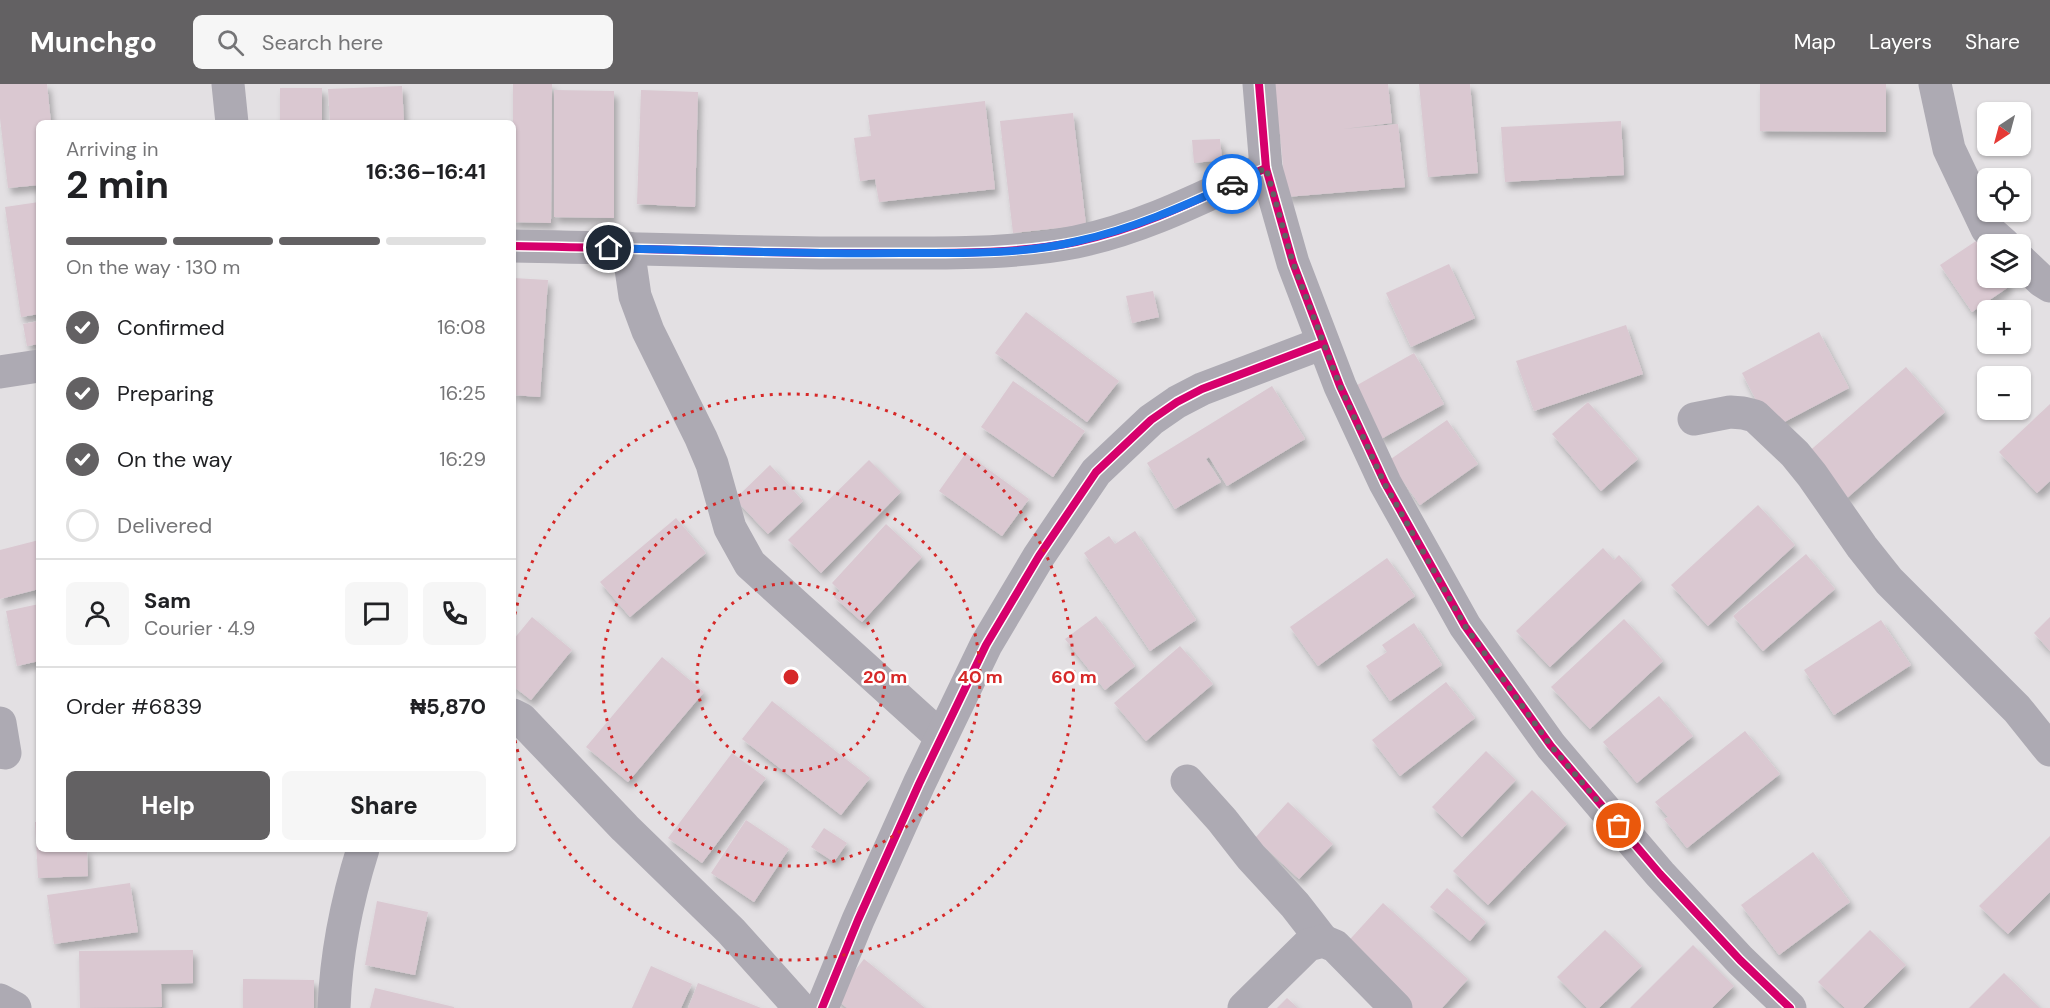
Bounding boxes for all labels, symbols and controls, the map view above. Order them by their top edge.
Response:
search box [193,15,613,69]
text: Munchgo [30,24,157,61]
icon: search [214,26,247,59]
text: Search here [262,28,383,57]
text: Map [1794,28,1836,56]
text: Layers [1869,28,1932,56]
text: Share [1965,28,2020,56]
north arrow [1977,102,2031,156]
map controls [1977,102,2031,420]
text: Arriving in [66,136,158,162]
courier [1202,154,1262,214]
text: 16:36–16:41 [366,157,486,186]
text: 2 min [66,159,169,210]
icon: car [1216,168,1249,201]
button: locate [1977,168,2031,222]
pin [583,222,634,273]
icon: home [592,231,625,264]
button: layers [1977,234,2031,288]
text: On the way · 130 m [66,254,240,280]
button: + [1977,300,2031,354]
icon: check [66,311,99,344]
text: Confirmed [117,313,225,342]
text: 16:08 [437,314,486,340]
button: − [1977,366,2031,420]
icon: check [66,377,99,410]
text: Preparing [117,379,214,408]
text: 16:25 [439,380,486,406]
icon: check [66,443,99,476]
text: On the way [117,445,232,474]
text: 16:29 [439,446,486,472]
text: Delivered [117,511,212,540]
button: person [66,582,129,645]
button: chat [345,582,408,645]
button: phone [423,582,486,645]
text: Sam [144,586,191,615]
text: Courier · 4.9 [144,615,255,641]
text: 20 m [863,665,907,689]
text: 40 m [957,665,1003,689]
text: 60 m [1051,665,1097,689]
centre of rings [781,667,801,687]
text: Order #6839 [66,692,202,721]
text: ₦5,870 [410,692,486,721]
button: Help [66,771,270,840]
button: Share [282,771,486,840]
pin [1593,800,1644,851]
icon: bag [1602,809,1635,842]

